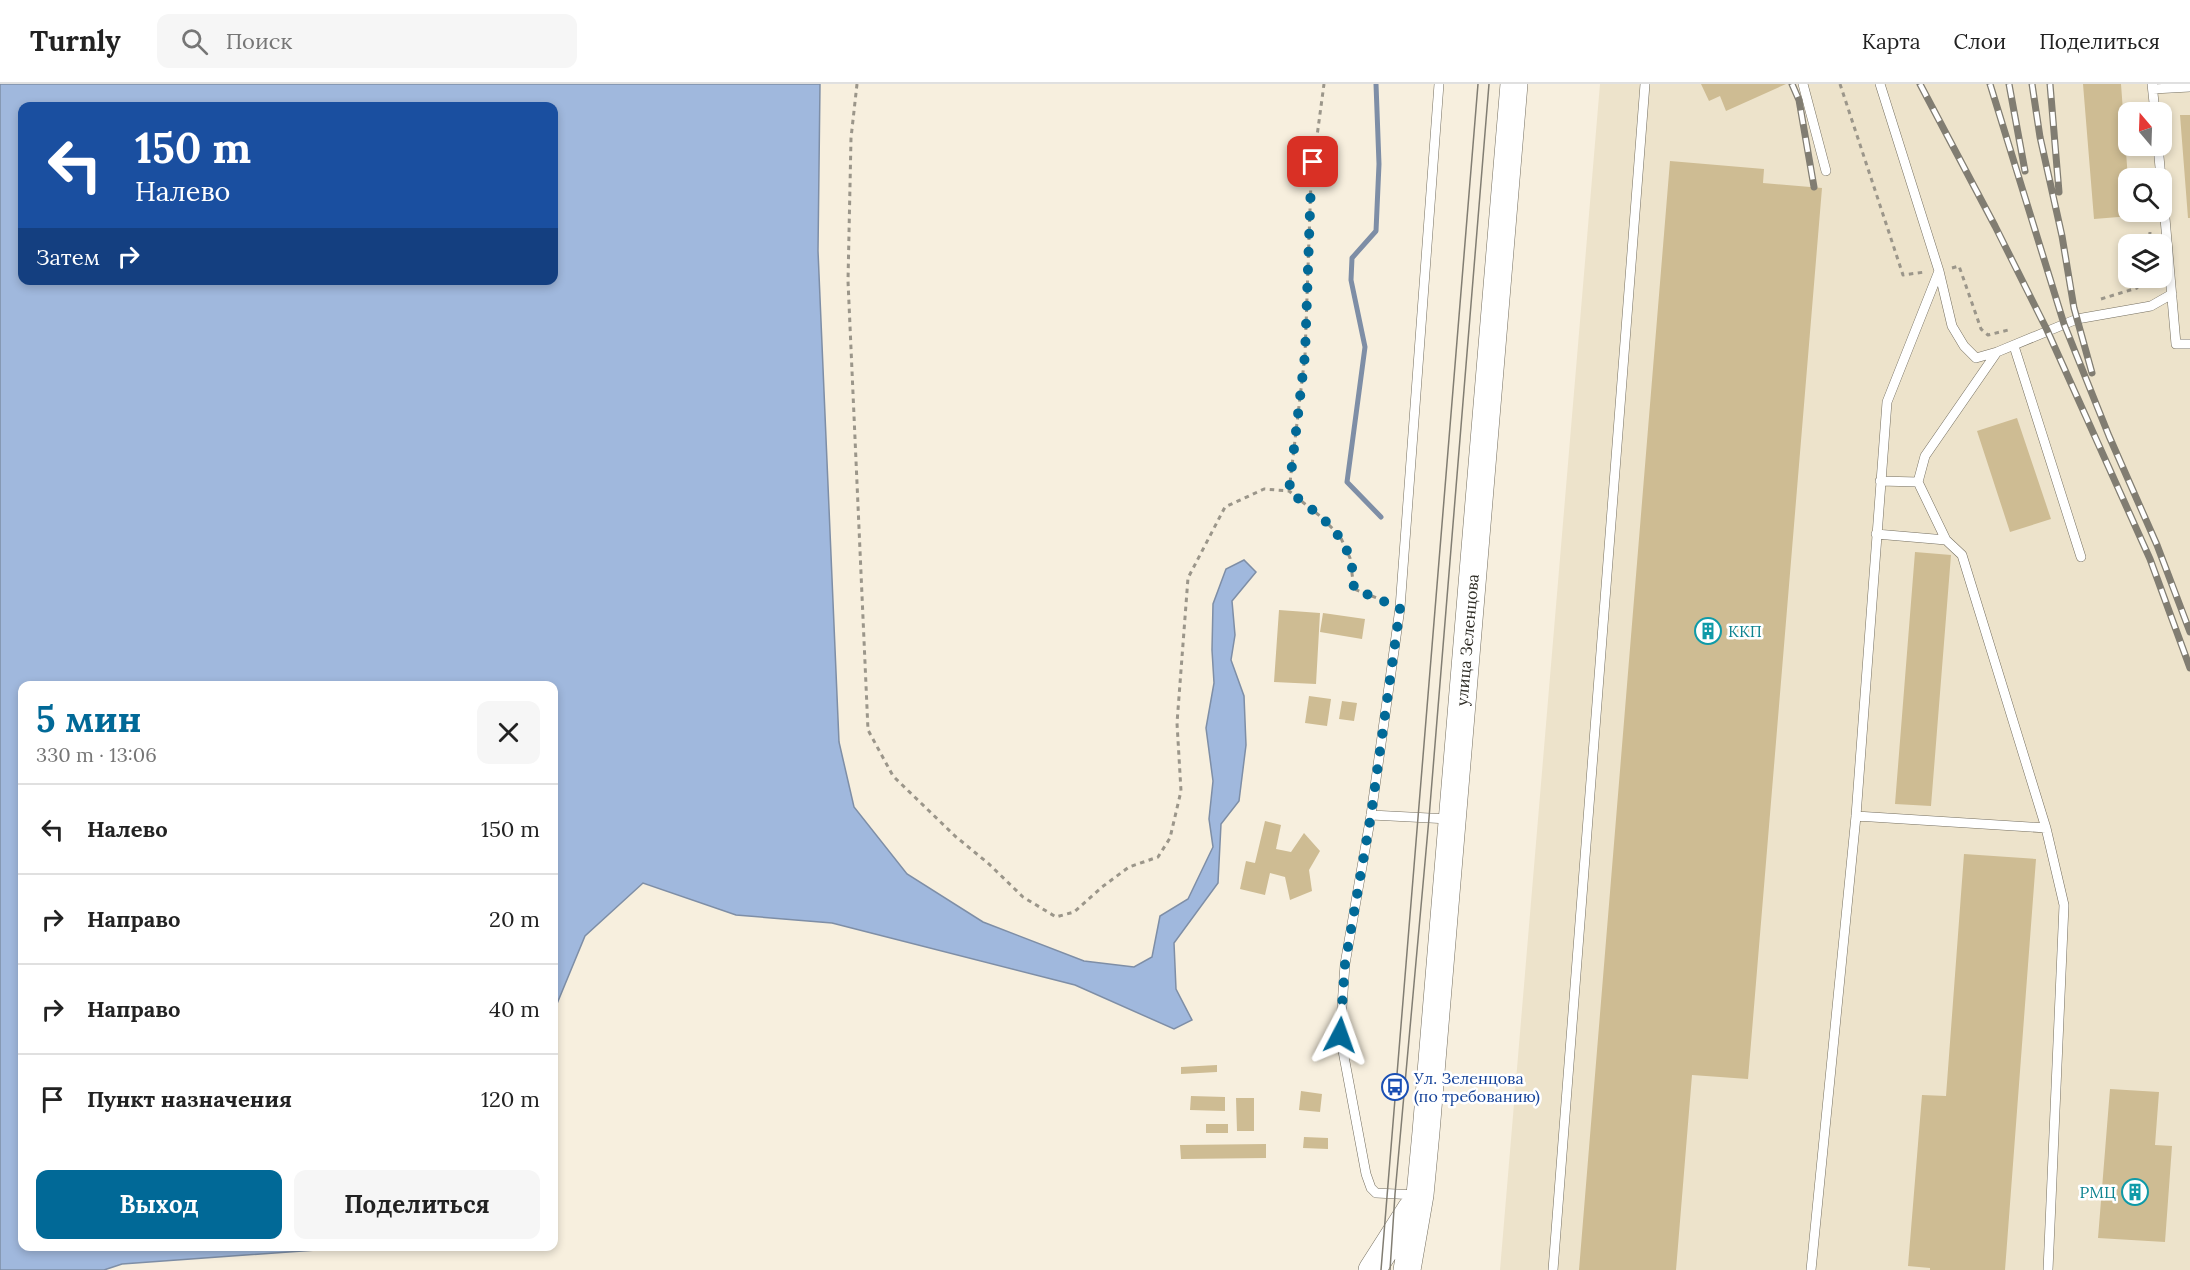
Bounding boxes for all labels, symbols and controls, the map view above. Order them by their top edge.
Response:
search box [157,14,577,68]
text: Turnly [30,23,121,59]
icon: search [178,25,211,58]
text: Поиск [226,27,292,55]
text: Карта [1862,28,1921,55]
text: Слои [1954,28,2006,55]
text: Поделиться [2039,28,2160,55]
north arrow [2118,102,2172,156]
map controls [2118,102,2172,288]
text: 150 m [135,121,251,175]
icon: left [36,126,114,204]
pin [1287,136,1338,187]
icon: arrive [1296,145,1329,178]
button: search [2118,168,2172,222]
text: Налево [135,174,230,208]
button: layers [2118,234,2172,288]
icon: right [112,240,145,273]
text: Затем [36,243,100,271]
street label: улица Зеленцова [1451,573,1483,707]
building icon: ККП [1693,616,1723,646]
place label: ККП [1728,621,1762,641]
text: 5 мин [36,696,141,742]
button: close [477,701,540,764]
text: 330 m · 13:06 [36,742,157,767]
icon: left [36,813,69,846]
text: Налево [87,815,168,843]
text: 150 m [481,815,540,843]
icon: right [36,903,69,936]
text: Направо [87,905,181,933]
text: 20 m [489,905,540,933]
icon: right [36,993,69,1026]
text: Направо [87,995,181,1023]
text: 40 m [489,995,540,1023]
position arrow [1308,1003,1372,1067]
place label: Ул. Зеленцова (по требованию) [1413,1068,1540,1107]
bus stop icon: Ул. Зеленцова (по требованию) [1380,1072,1410,1102]
icon: arrive [36,1083,69,1116]
text: Пункт назначения [87,1085,292,1113]
text: 120 m [481,1085,540,1113]
button: Выход [36,1170,282,1239]
button: Поделиться [294,1170,540,1239]
building icon: РМЦ [2120,1177,2150,1207]
place label: РМЦ [2080,1182,2116,1202]

